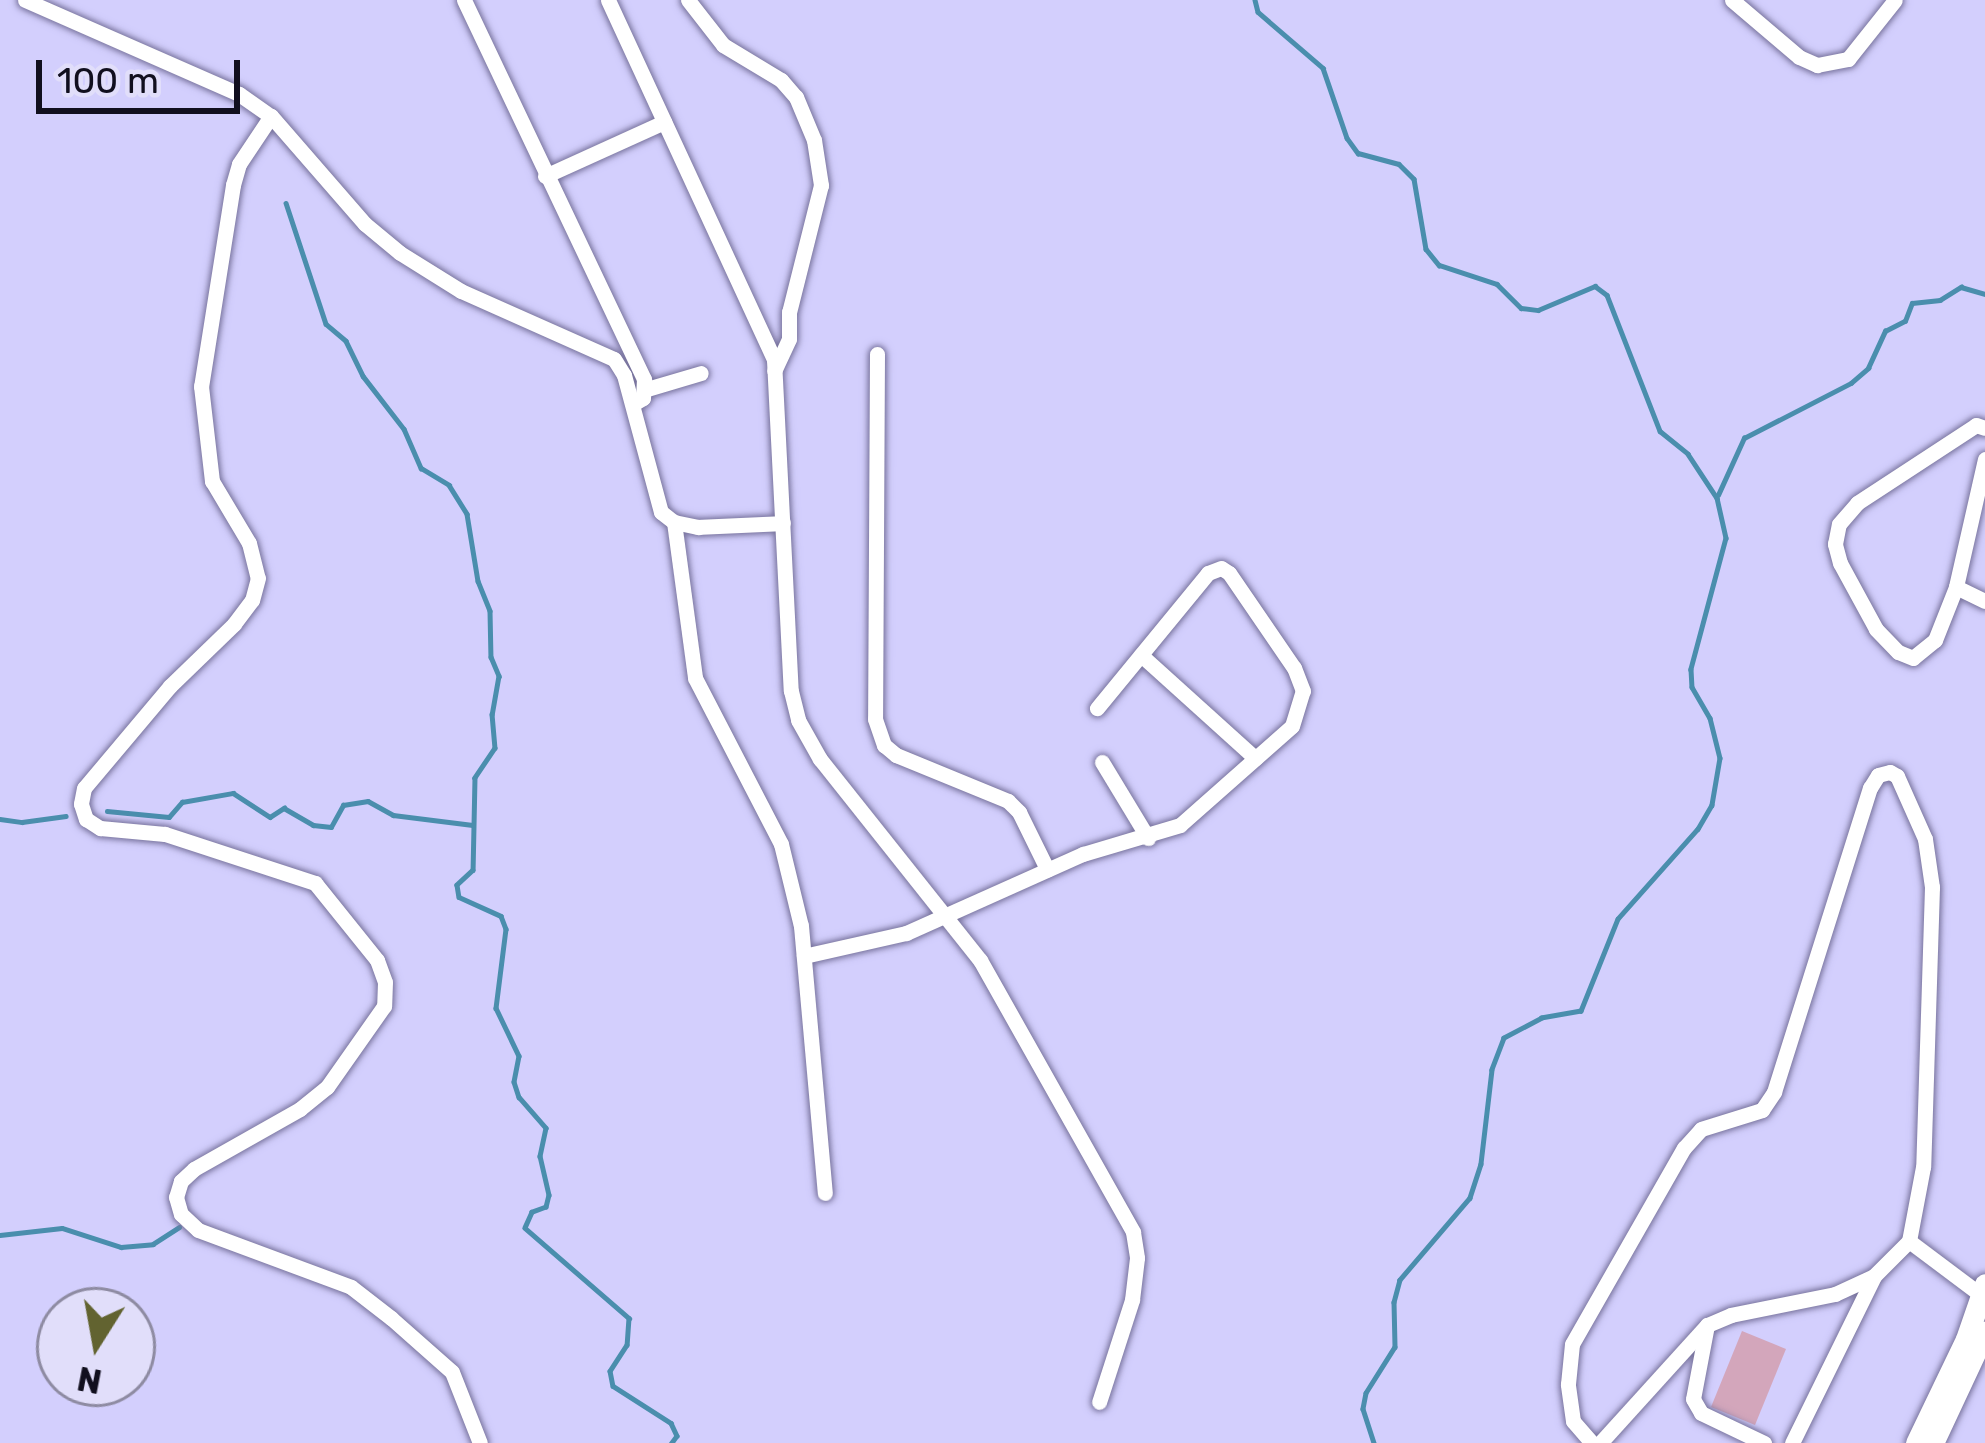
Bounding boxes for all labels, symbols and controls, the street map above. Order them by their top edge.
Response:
scale bar [42,36,246,110]
text: 100 m [57,59,159,102]
north arrow [36,1287,156,1407]
text: N [74,1358,105,1401]

